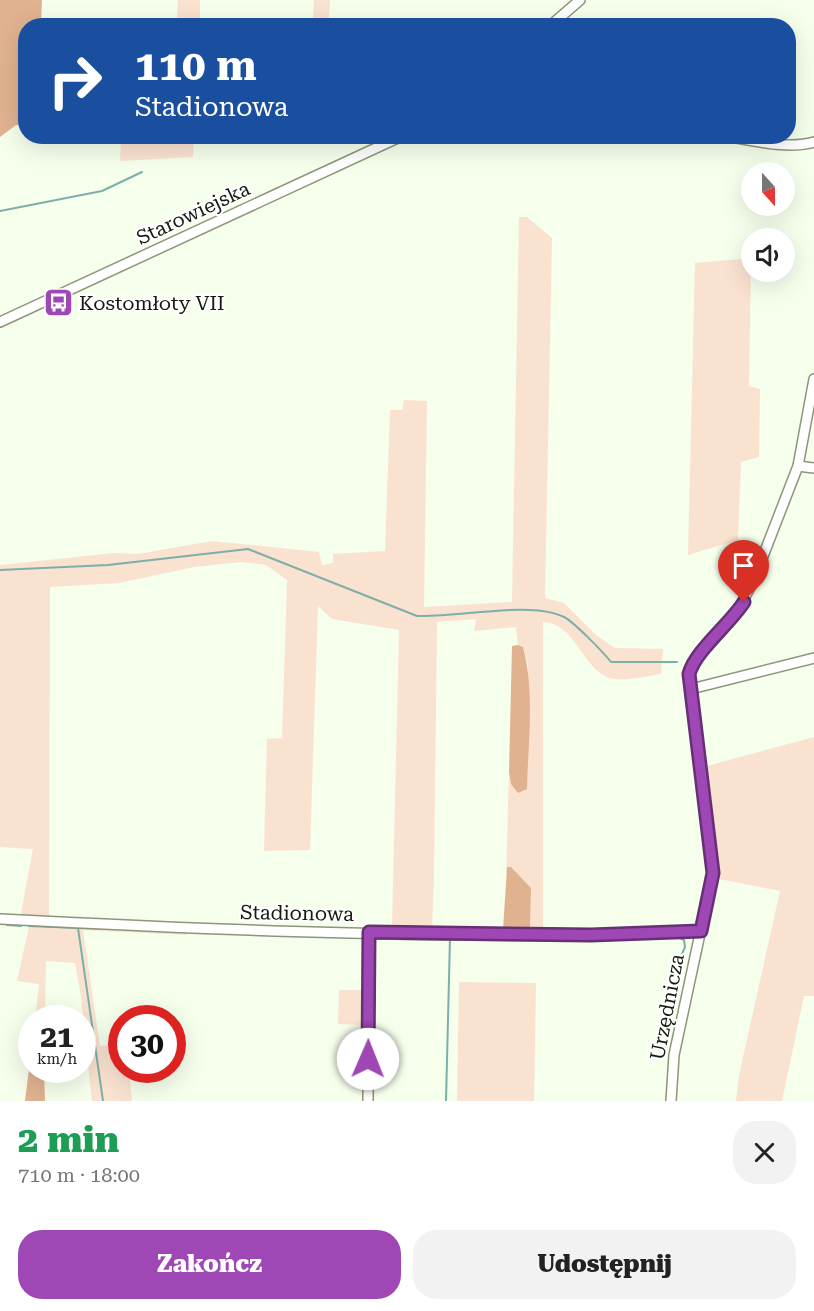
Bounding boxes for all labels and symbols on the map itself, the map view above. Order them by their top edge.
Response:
north arrow [741,162,795,216]
street label: Starowiejska [132,176,254,250]
bus stop icon: Kostomłoty VII [42,287,74,319]
place label: Kostomłoty VII [79,291,225,315]
pin [718,540,769,602]
street label: Stadionowa [240,900,354,926]
street label: Urzędnicza [645,952,689,1062]
speed limit sign: 30 [108,1005,186,1083]
position arrow [336,1027,400,1091]

